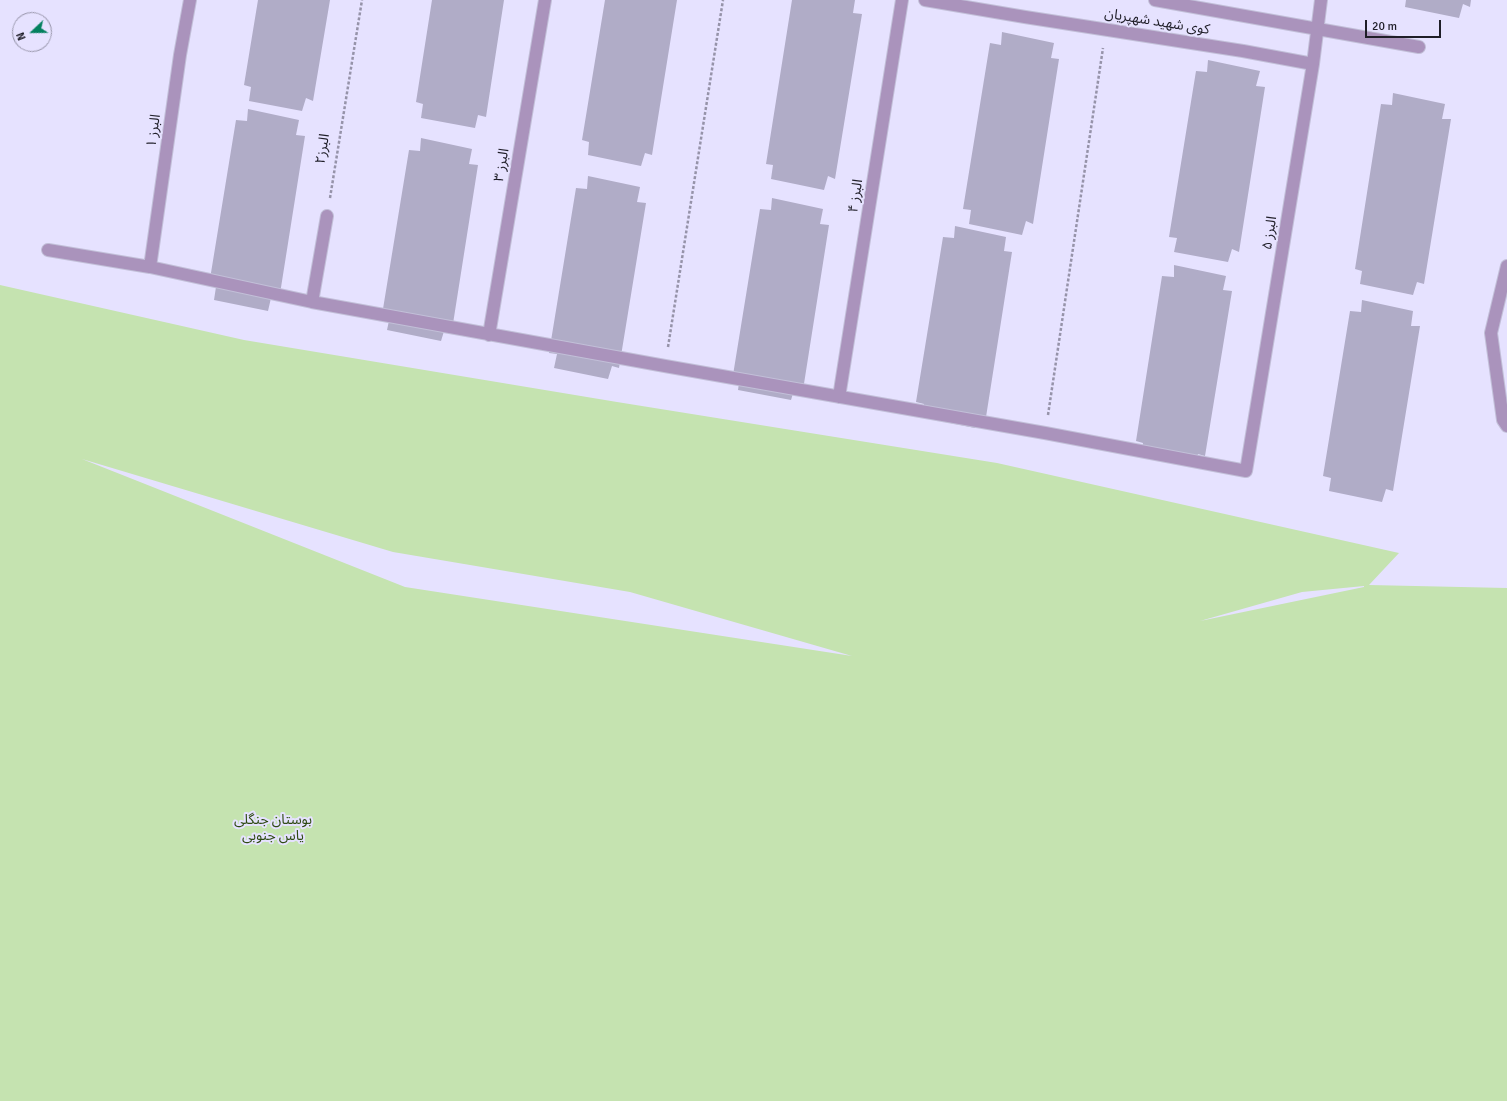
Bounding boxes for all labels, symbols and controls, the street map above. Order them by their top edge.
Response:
street label: کوی شهید شهپریان [1103,5,1211,39]
north arrow [12,12,52,52]
scale bar [1367,12,1443,38]
text: 20 m [1372,19,1397,34]
text: N [14,30,29,42]
street label: البرز ۱ [143,113,165,149]
street label: البرز۲ [312,133,334,165]
street label: البرز ۳ [491,147,513,183]
street label: البرز ۴ [845,178,867,214]
street label: البرز ۵ [1259,215,1281,251]
park label: بوستان جنگلی یاس جنوبی [234,812,312,844]

